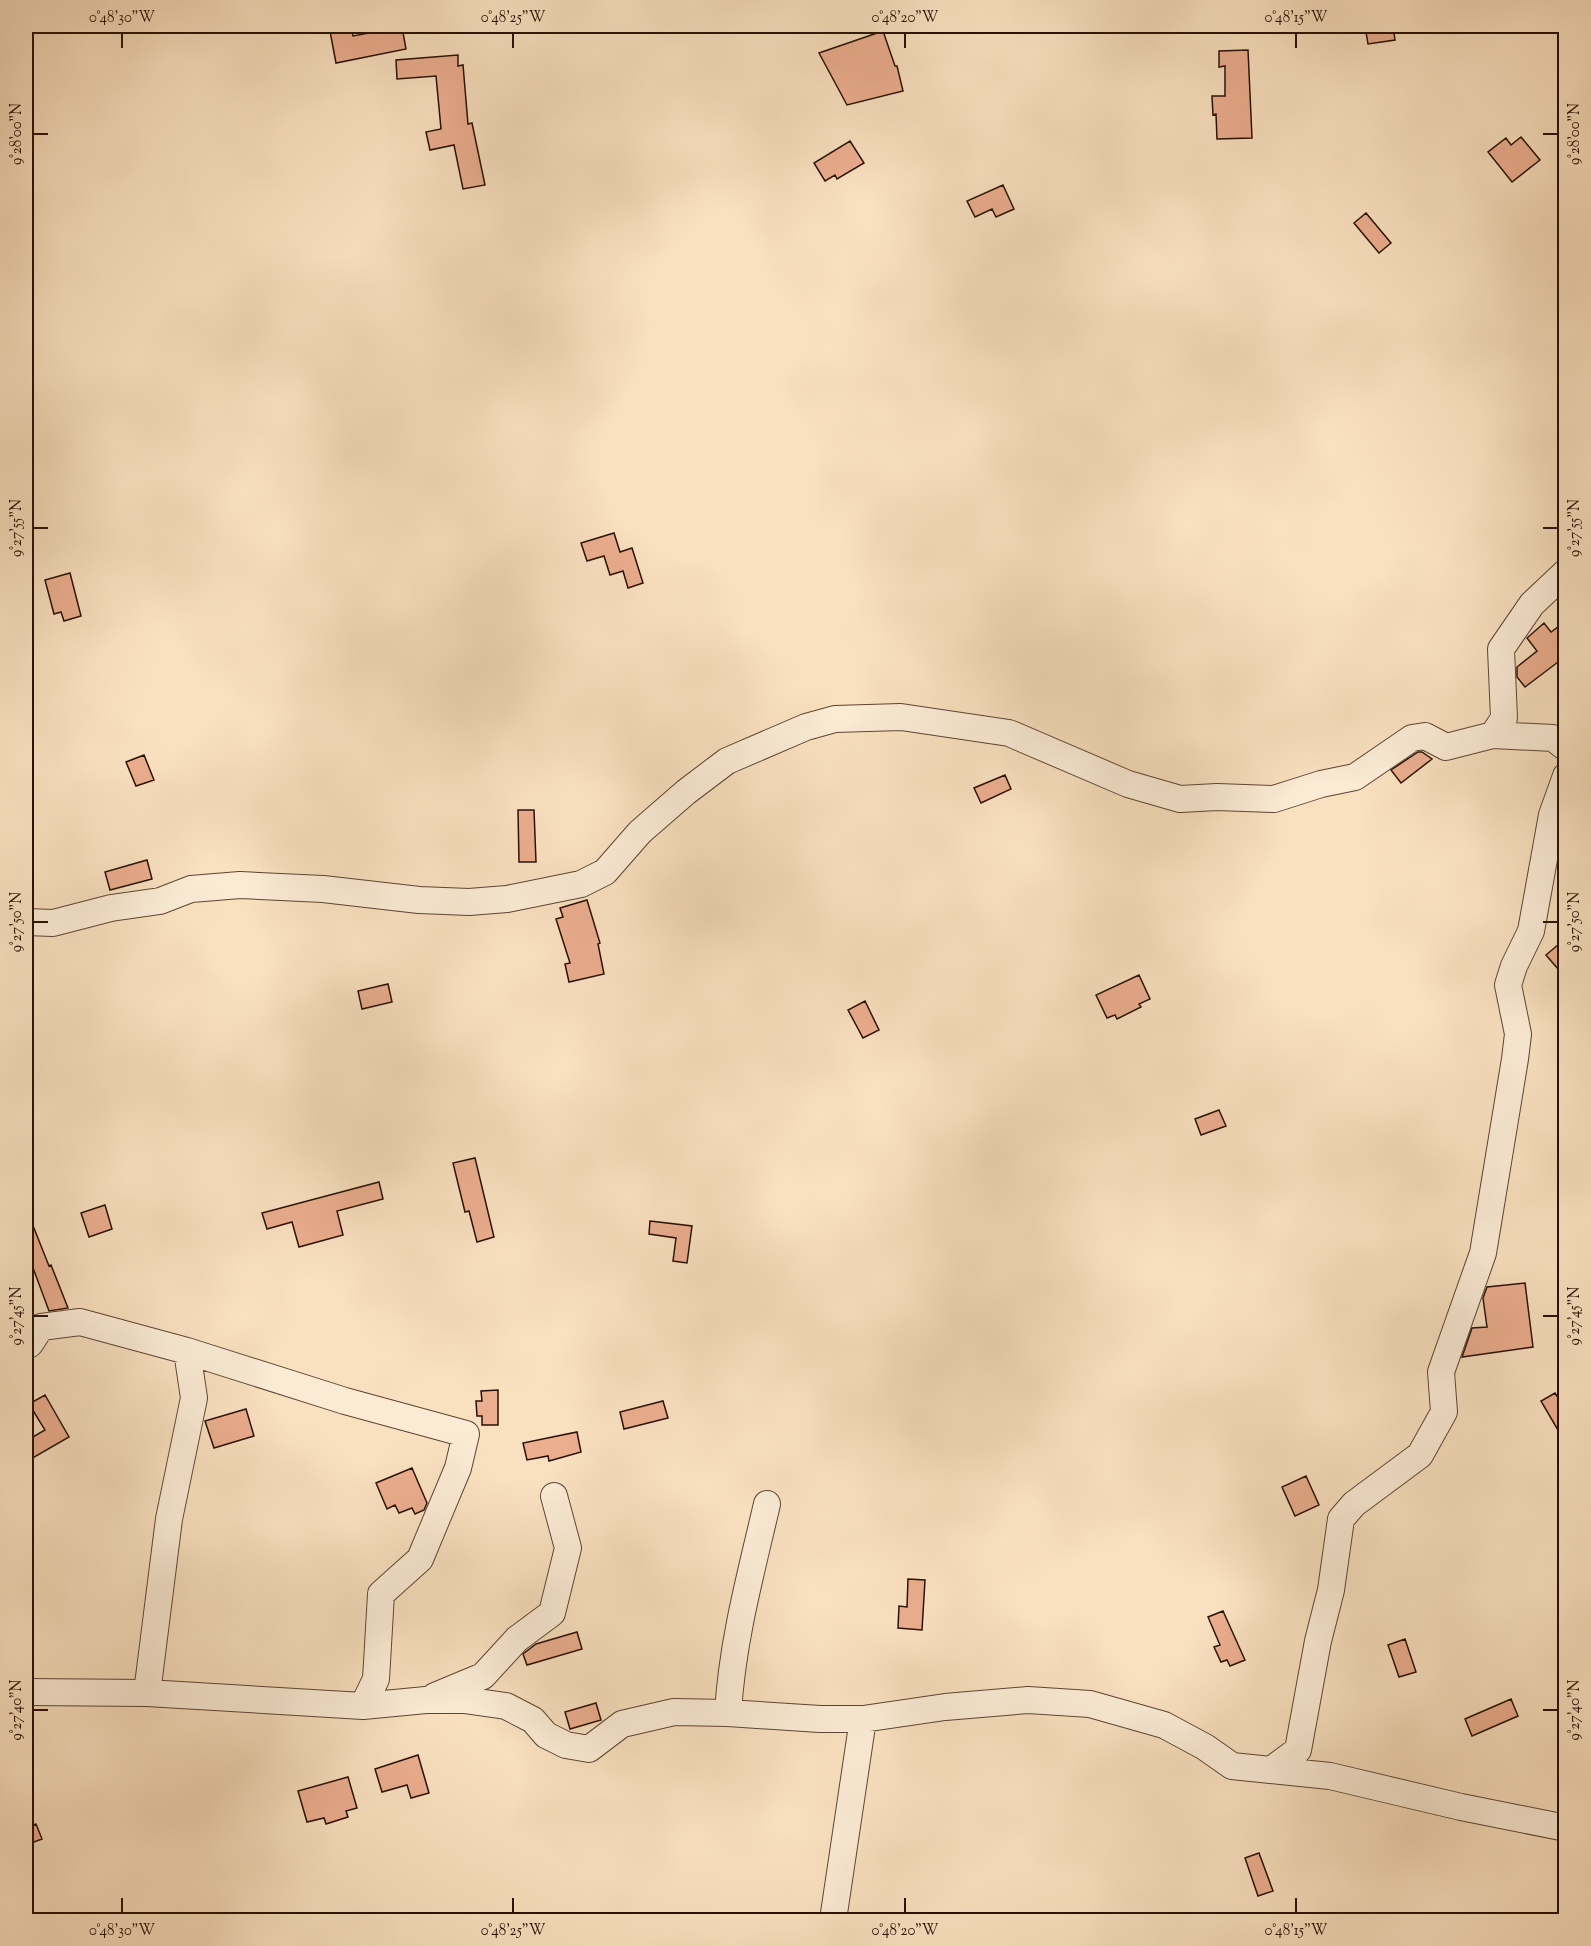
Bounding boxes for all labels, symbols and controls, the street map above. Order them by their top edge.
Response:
text: 0°48'30"W [89,8,155,29]
text: 0°48'25"W [481,8,546,29]
text: 0°48'20"W [872,8,939,29]
text: 0°48'15"W [1265,8,1328,29]
text: 9°28'00"N [7,103,28,165]
text: 9°28'00"N [1565,103,1586,165]
text: 9°27'55"N [7,499,28,557]
text: 9°27'55"N [1565,499,1586,557]
text: 9°27'50"N [7,892,28,952]
text: 9°27'50"N [1565,892,1586,952]
text: 9°27'45"N [7,1287,28,1345]
text: 9°27'45"N [1565,1287,1586,1345]
text: 9°27'40"N [7,1679,28,1741]
text: 9°27'40"N [1565,1679,1586,1741]
text: 0°48'30"W [89,1921,155,1942]
text: 0°48'25"W [481,1921,546,1942]
text: 0°48'20"W [872,1921,939,1942]
text: 0°48'15"W [1265,1921,1328,1942]

